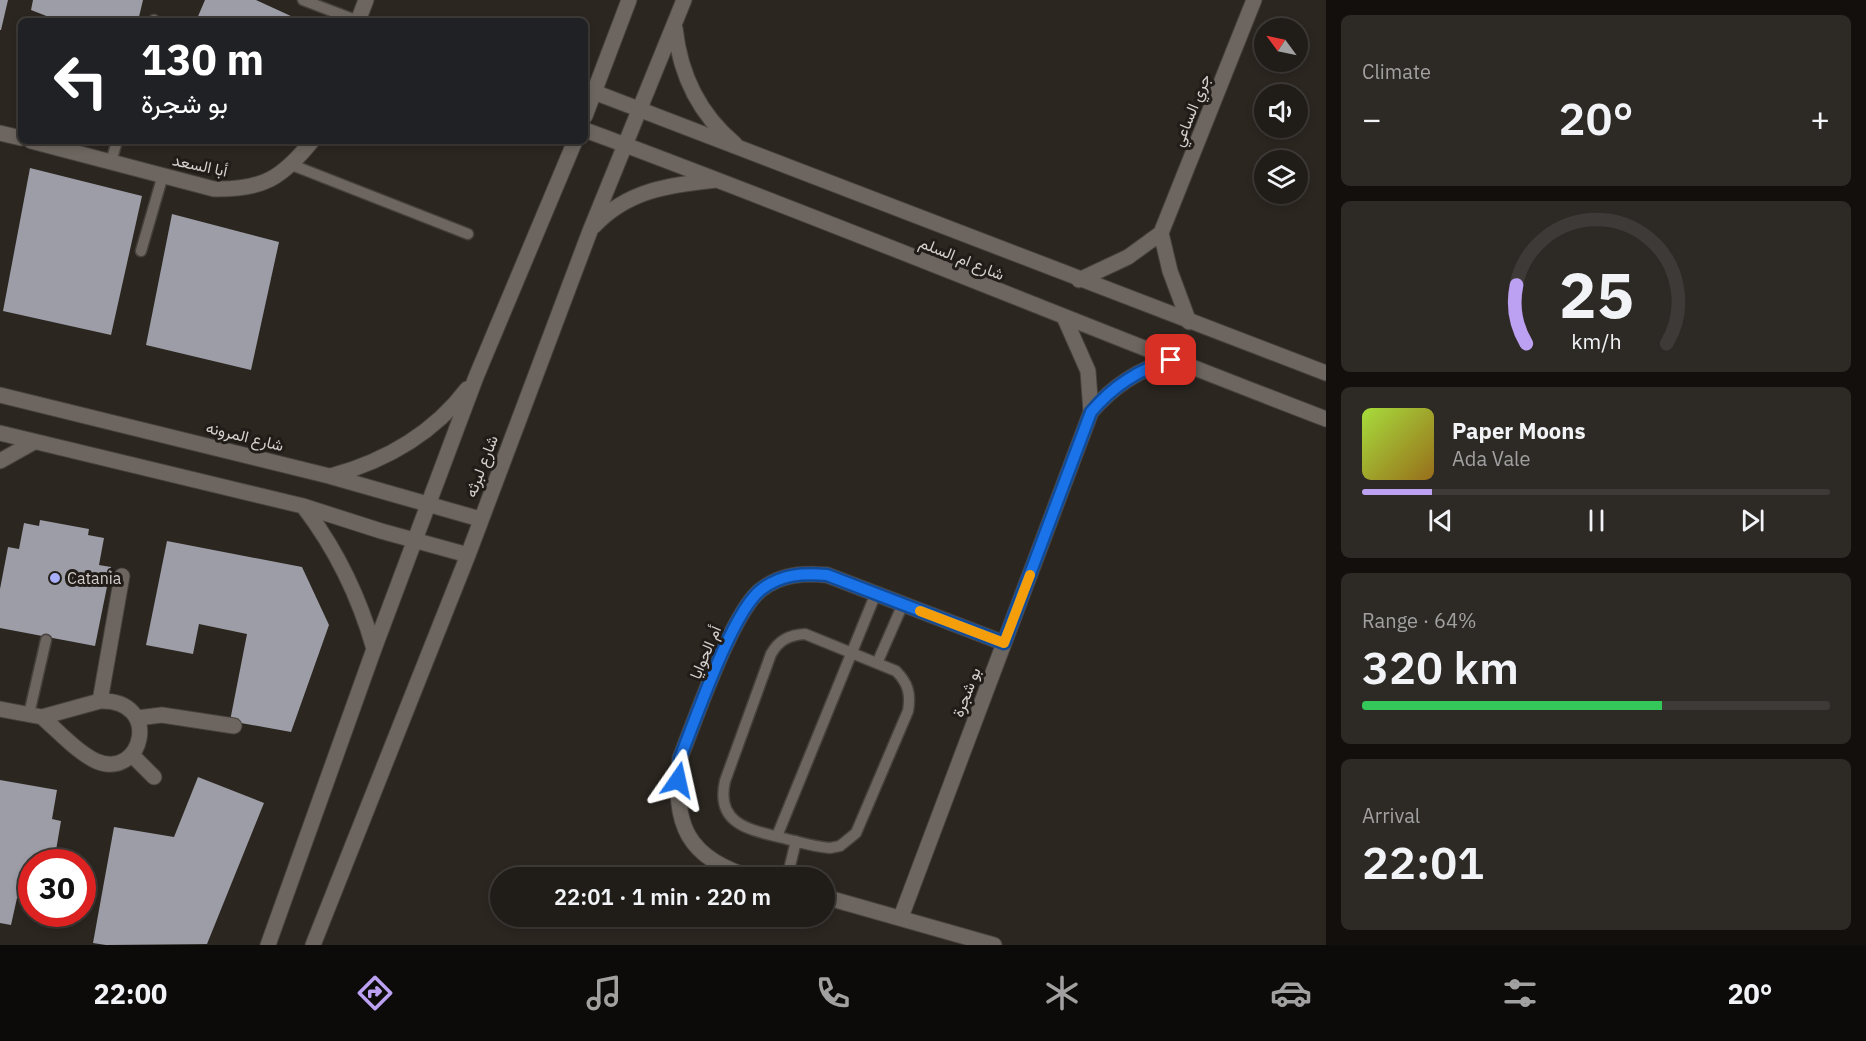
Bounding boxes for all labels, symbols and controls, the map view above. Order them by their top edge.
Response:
north arrow [1254,18,1308,72]
map controls [1254,18,1308,204]
text: 130 m [141,32,264,87]
icon: left [42,42,120,120]
text: Climate [1362,58,1431,85]
street label: جري الساعي [1167,70,1218,151]
button: sound [1254,84,1308,138]
text: بو شجرة [141,85,228,120]
text: 20° [1558,89,1634,147]
text: − [1362,97,1382,140]
text: + [1810,97,1830,140]
street label: أبا السعد [171,149,230,181]
button: layers [1254,150,1308,204]
street label: شارع ام السلم [916,232,1007,286]
text: 25 [1559,254,1633,335]
text: km/h [1571,327,1621,355]
pin [1145,334,1196,385]
icon: arrive [1154,343,1187,376]
text: Paper Moons [1452,416,1585,445]
street label: شارع المرونه [204,417,286,457]
street label: شارع لبرثه [460,432,504,501]
text: Ada Vale [1452,445,1531,472]
icon: previous [1424,504,1457,537]
icon: pause [1580,504,1613,537]
icon: next [1736,504,1769,537]
place label: Catania [67,568,122,588]
marker: Catania [48,571,62,585]
text: Range · 64% [1362,607,1477,634]
street label: أم الحوايا [685,622,726,682]
text: 320 km [1362,638,1519,696]
street label: بو شجرة [947,664,986,720]
position arrow [646,748,710,812]
text: Arrival [1362,802,1420,829]
text: 22:01 [1362,833,1484,891]
speed limit sign: 30 [18,849,96,927]
text: 22:01 · 1 min · 220 m [554,882,771,911]
icon: directions [354,972,396,1014]
icon: music [583,972,625,1014]
icon: phone [812,972,854,1014]
icon: climate [1041,972,1083,1014]
icon: car [1270,972,1312,1014]
icon: filters [1499,972,1541,1014]
text: 22:00 [93,976,167,1011]
text: 20° [1727,976,1772,1011]

